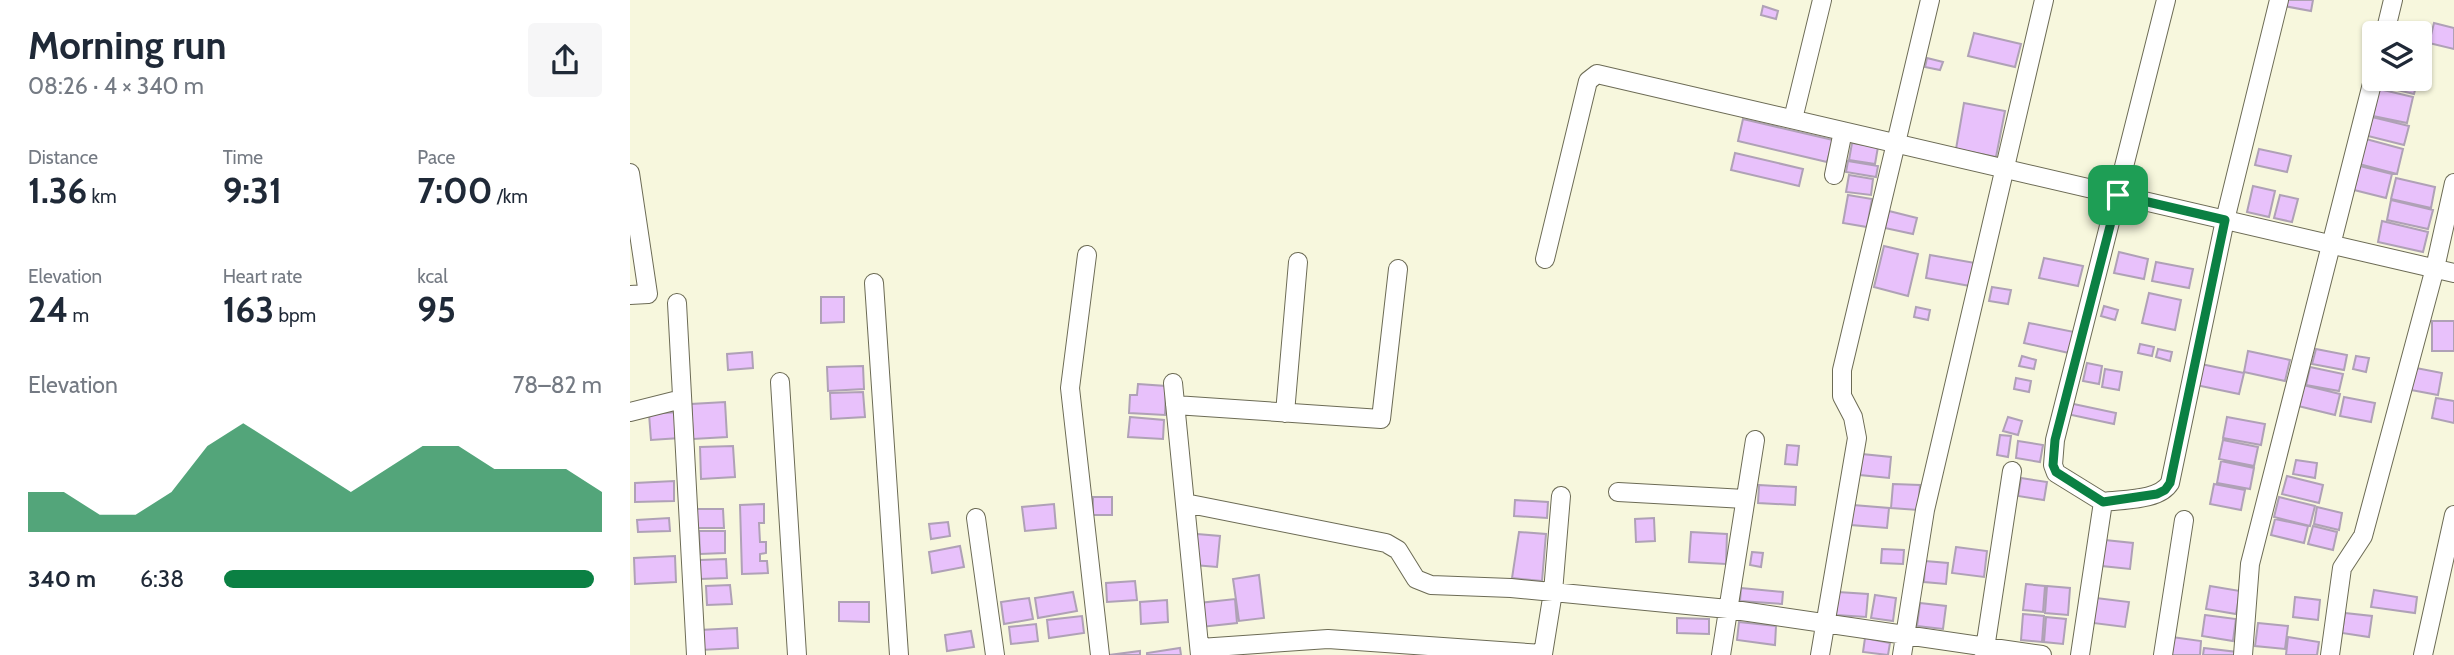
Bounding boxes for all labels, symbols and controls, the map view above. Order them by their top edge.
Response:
map controls [2362,21,2432,91]
button: layers [2362,21,2432,91]
text: Morning run [28,22,227,69]
button: share [528,23,602,97]
text: 08:26 · 4 × 340 m [28,72,204,100]
text: Distance [28,146,98,169]
text: Time [223,146,263,169]
text: Pace [417,146,455,169]
pin [2088,165,2148,225]
text: 1.36 [28,169,87,212]
text: 9:31 [223,169,282,212]
text: 7:00 [417,169,492,212]
icon: arrive [2099,176,2137,214]
text: km [87,185,117,208]
text: /km [492,185,528,208]
text: Elevation [28,265,102,288]
text: Heart rate [223,265,302,288]
text: kcal [417,265,448,288]
text: 24 [28,288,68,331]
text: 163 [223,288,274,331]
text: 95 [417,288,456,331]
text: m [68,304,89,327]
text: bpm [274,304,316,327]
text: Elevation [28,371,118,399]
text: 78–82 m [513,371,602,399]
text: 340 m [28,565,96,593]
text: 6:38 [140,565,184,593]

